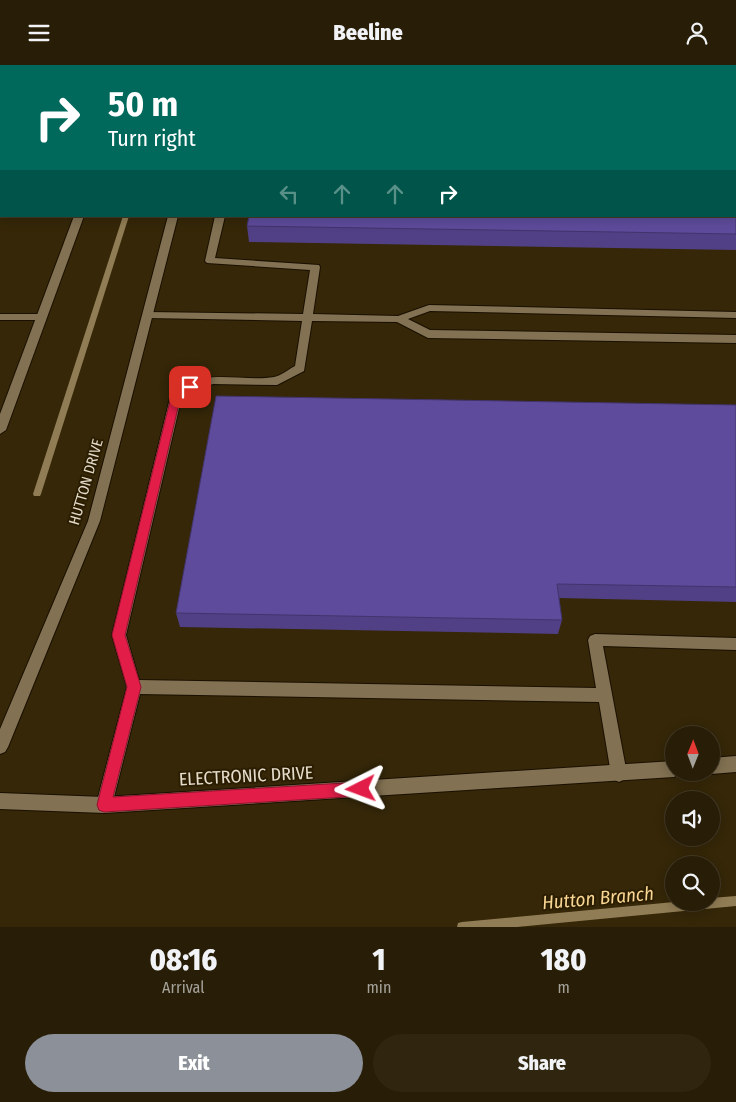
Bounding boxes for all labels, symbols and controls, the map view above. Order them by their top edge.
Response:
icon: menu [25,19,53,47]
text: Beeline [333,19,403,46]
icon: person [683,19,711,47]
text: 50 m [108,83,178,125]
icon: right [25,85,90,150]
text: Turn right [108,125,196,152]
icon: left [275,180,303,208]
icon: ahead [328,180,356,208]
icon: ahead [381,180,409,208]
icon: right [434,180,462,208]
pin [169,366,211,408]
icon: arrive [176,373,204,401]
street label: HUTTON DRIVE [65,437,107,527]
north arrow [665,726,720,781]
map controls [665,726,720,911]
street label: ELECTRONIC DRIVE [178,761,314,791]
position arrow [334,762,386,814]
button: sound [665,791,720,846]
button: search [665,856,720,911]
water label: Hutton Branch [541,882,655,914]
text: 08:16 [149,942,217,978]
text: 1 [372,942,385,978]
text: 180 [541,942,587,978]
text: Arrival [162,978,204,997]
text: min [367,978,391,997]
text: m [558,978,570,997]
button: Exit [25,1034,363,1092]
button: Share [373,1034,711,1092]

